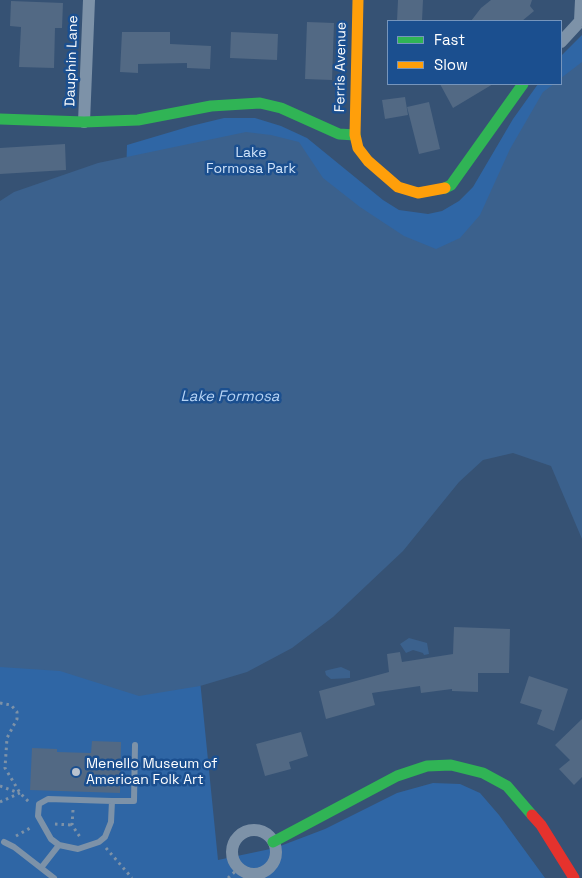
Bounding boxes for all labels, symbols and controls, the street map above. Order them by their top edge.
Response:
street label: Dauphin Lane [62,15,82,107]
legend [387,20,562,85]
street label: Ferris Avenue [332,22,350,112]
text: Fast [434,30,465,49]
text: Slow [434,55,468,74]
park label: Lake Formosa Park [206,145,296,178]
water label: Lake Formosa [181,388,279,406]
place label: Menello Museum of American Folk Art [86,756,217,789]
marker: Menello Museum of American Folk Art [70,766,82,778]

